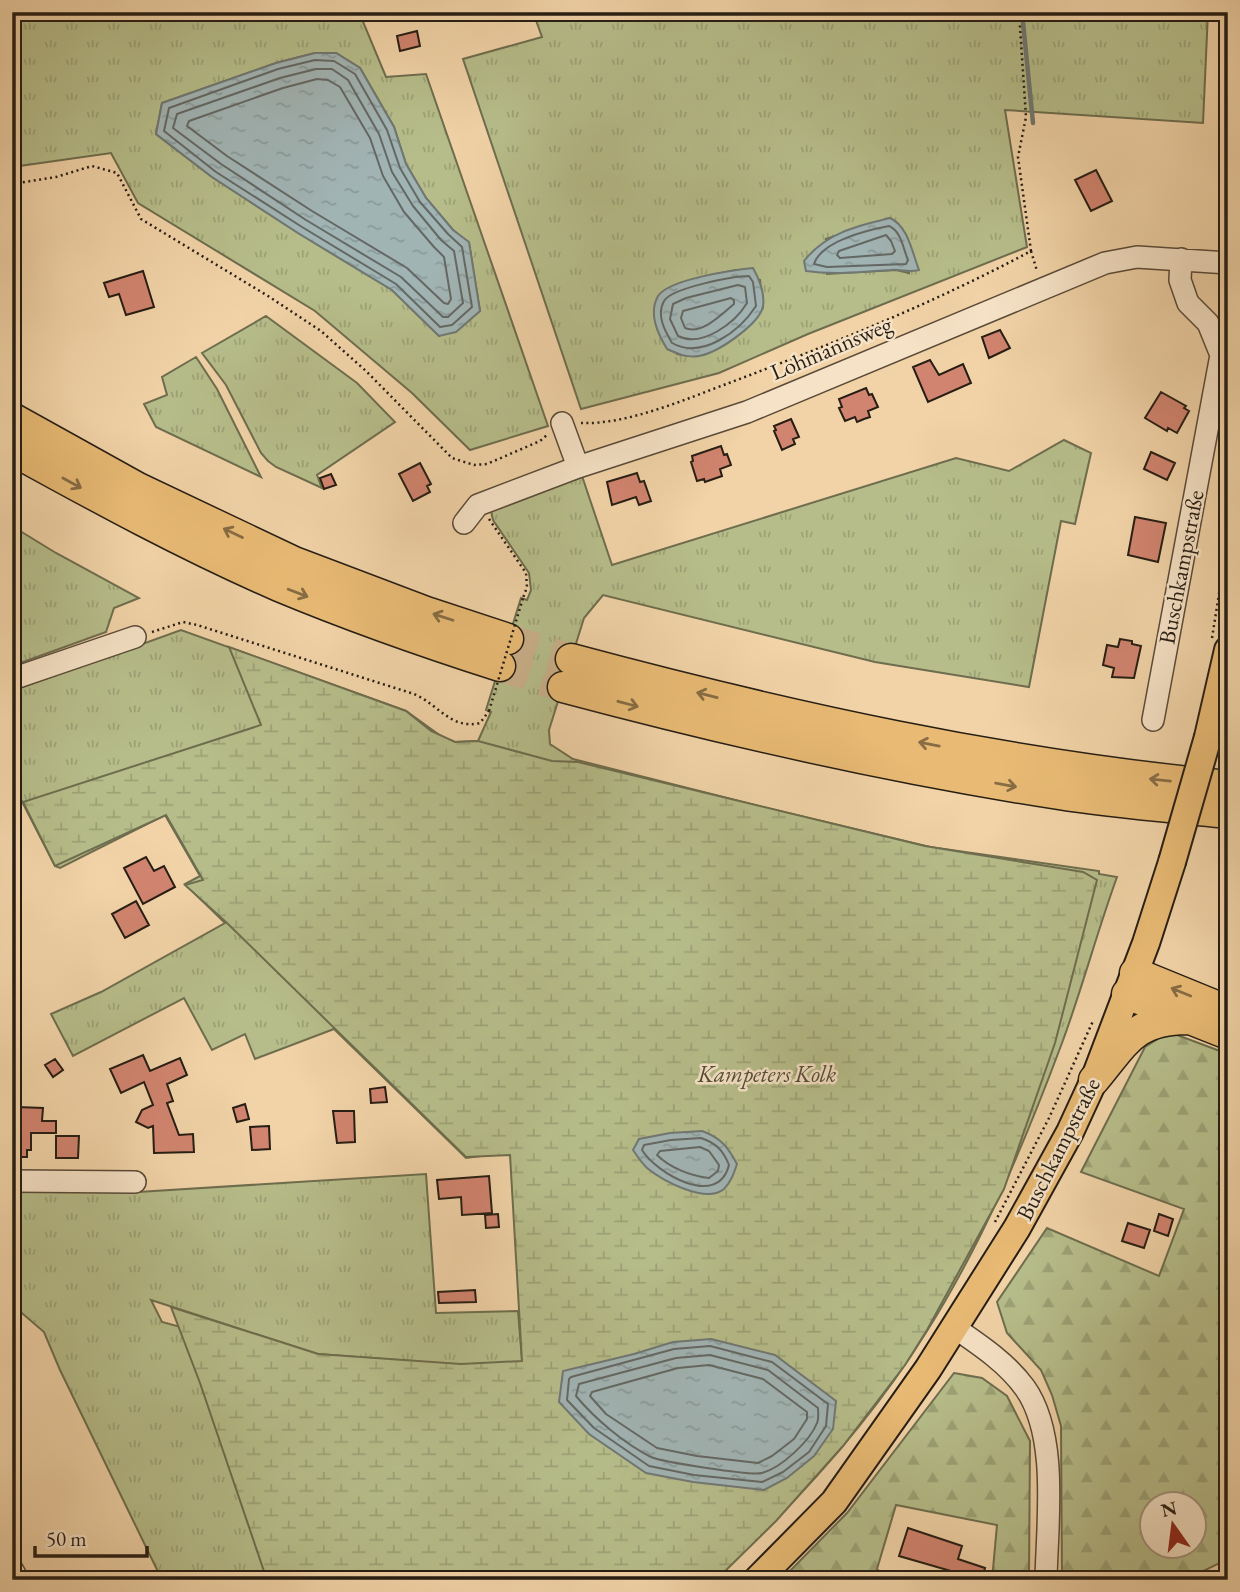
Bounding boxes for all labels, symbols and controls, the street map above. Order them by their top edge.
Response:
street label: Lohmannsweg [766,309,897,387]
one-way arrow [61,477,82,490]
street label: Buschkampstraße [1151,487,1211,646]
one-way arrow [222,525,243,538]
one-way arrow [287,588,309,601]
one-way arrow [433,610,455,623]
one-way arrow [696,688,719,701]
one-way arrow [617,699,639,712]
one-way arrow [918,736,941,750]
one-way arrow [1149,773,1172,786]
one-way arrow [994,779,1016,792]
one-way arrow [1171,985,1193,998]
park label: Kampeters Kolk [697,1059,837,1089]
street label: Buschkampstraße [1009,1073,1107,1225]
north arrow [1138,1490,1208,1560]
text: N [1159,1495,1180,1523]
scale bar [35,1515,147,1559]
text: 50 m [46,1525,87,1552]

